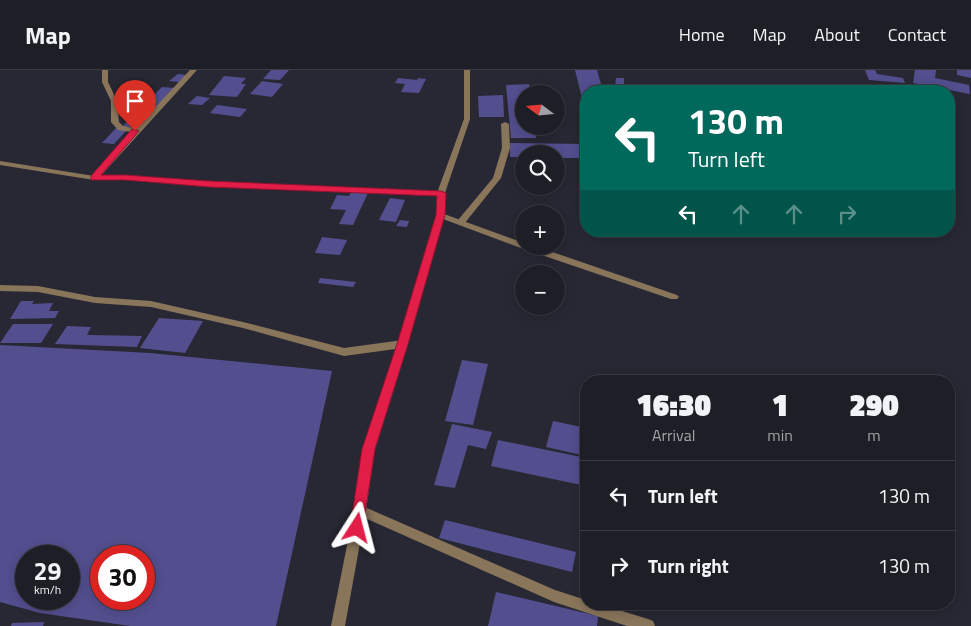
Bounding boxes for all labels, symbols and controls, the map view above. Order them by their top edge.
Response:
text: Map [25,17,71,53]
text: Home [679,21,725,48]
text: Map [753,21,786,48]
text: About [814,21,860,48]
text: Contact [888,21,946,48]
pin [114,80,156,131]
north arrow [515,85,565,135]
map controls [515,85,565,315]
icon: arrive [121,87,149,115]
text: 130 m [688,94,784,148]
icon: left [605,105,670,170]
text: Turn left [688,142,765,176]
button: search [515,145,565,195]
icon: left [674,200,702,228]
icon: ahead [727,200,755,228]
icon: ahead [780,200,808,228]
icon: right [833,200,861,228]
button: + [515,205,565,255]
button: − [515,265,565,315]
text: 16:30 [636,382,711,428]
text: 1 [772,382,788,428]
text: 290 [849,382,899,428]
text: Arrival [652,423,695,447]
text: min [767,423,793,447]
text: m [867,423,881,447]
text: Turn left [648,481,718,510]
text: 130 m [878,481,930,510]
icon: left [605,482,633,510]
position arrow [330,501,382,553]
speed limit sign: 30 [90,545,155,610]
text: Turn right [648,551,729,580]
text: 130 m [878,551,930,580]
text: 29 [33,552,62,590]
icon: right [605,552,633,580]
text: km/h [34,580,61,599]

